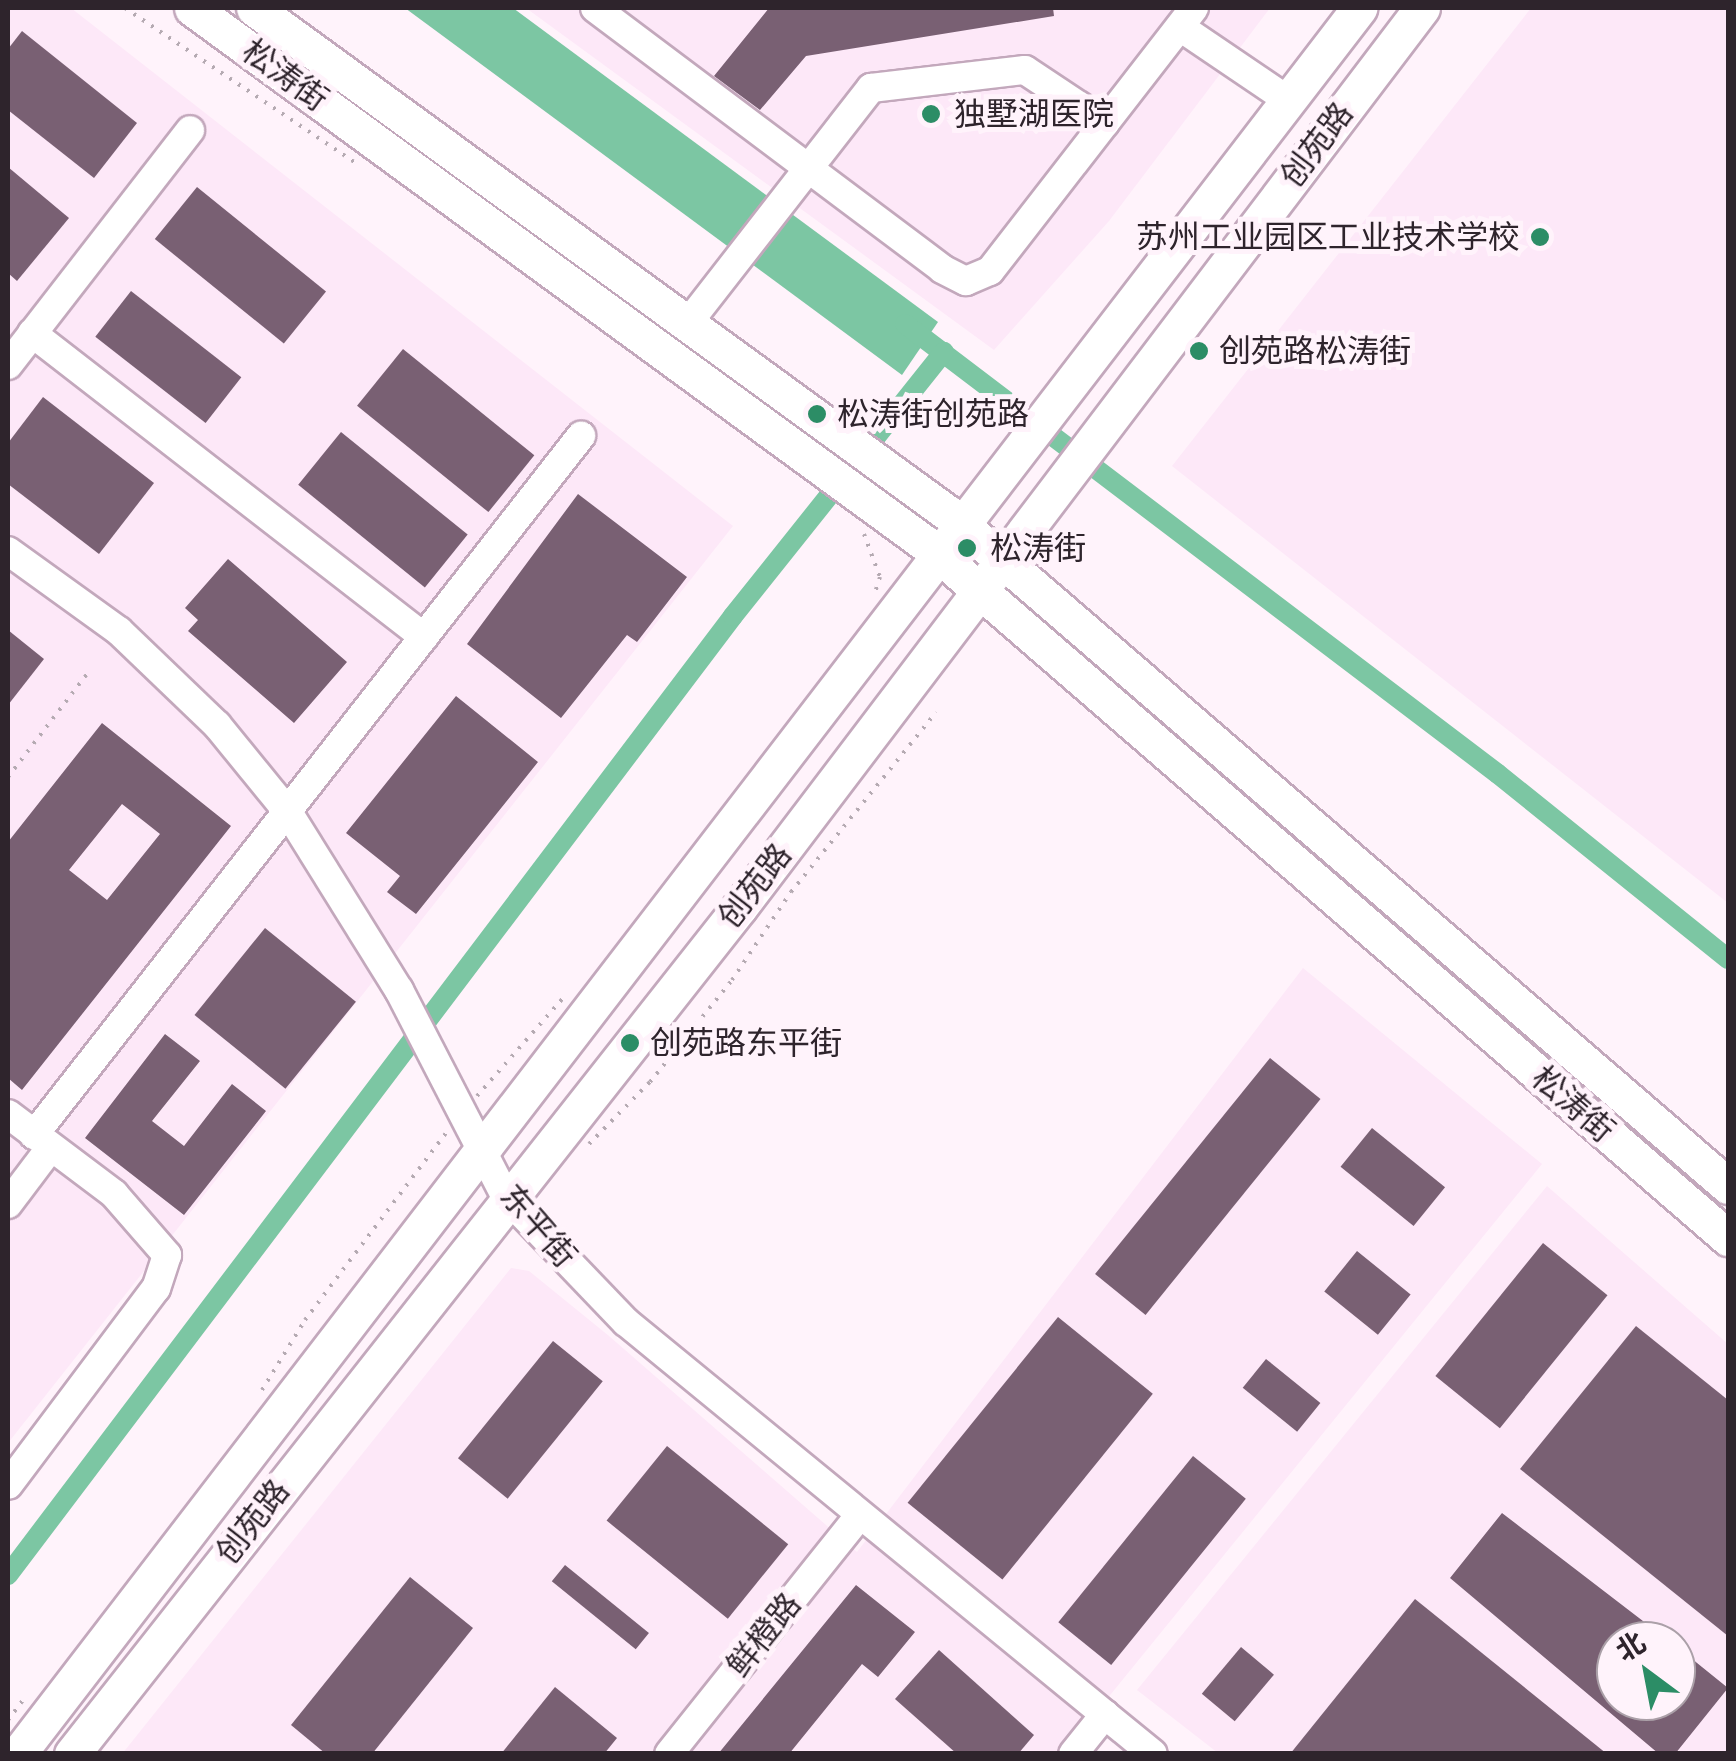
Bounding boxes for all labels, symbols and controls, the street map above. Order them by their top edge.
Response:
street label: 松涛街 [235,31,335,119]
place label: 独墅湖医院 [954,95,1114,133]
street label: 创苑路 [1273,95,1361,195]
marker: 独墅湖医院 [918,101,944,127]
place label: 苏州工业园区工业技术学校 [1136,218,1520,256]
marker: 苏州工业园区工业技术学校 [1529,226,1551,248]
place label: 创苑路松涛街 [1219,332,1411,370]
marker: 创苑路松涛街 [1188,340,1210,362]
place label: 松涛街创苑路 [837,395,1029,433]
marker: 松涛街创苑路 [806,403,828,425]
place label: 松涛街 [990,529,1086,567]
marker: 松涛街 [954,535,980,561]
street label: 创苑路 [710,836,800,936]
place label: 创苑路东平街 [650,1024,842,1062]
marker: 创苑路东平街 [619,1032,641,1054]
street label: 松涛街 [1524,1058,1622,1150]
street label: 东平街 [492,1177,584,1275]
street label: 创苑路 [208,1472,298,1572]
street label: 鲜橙路 [719,1586,809,1684]
north arrow [1596,1621,1696,1721]
text: 北 [1610,1625,1652,1668]

